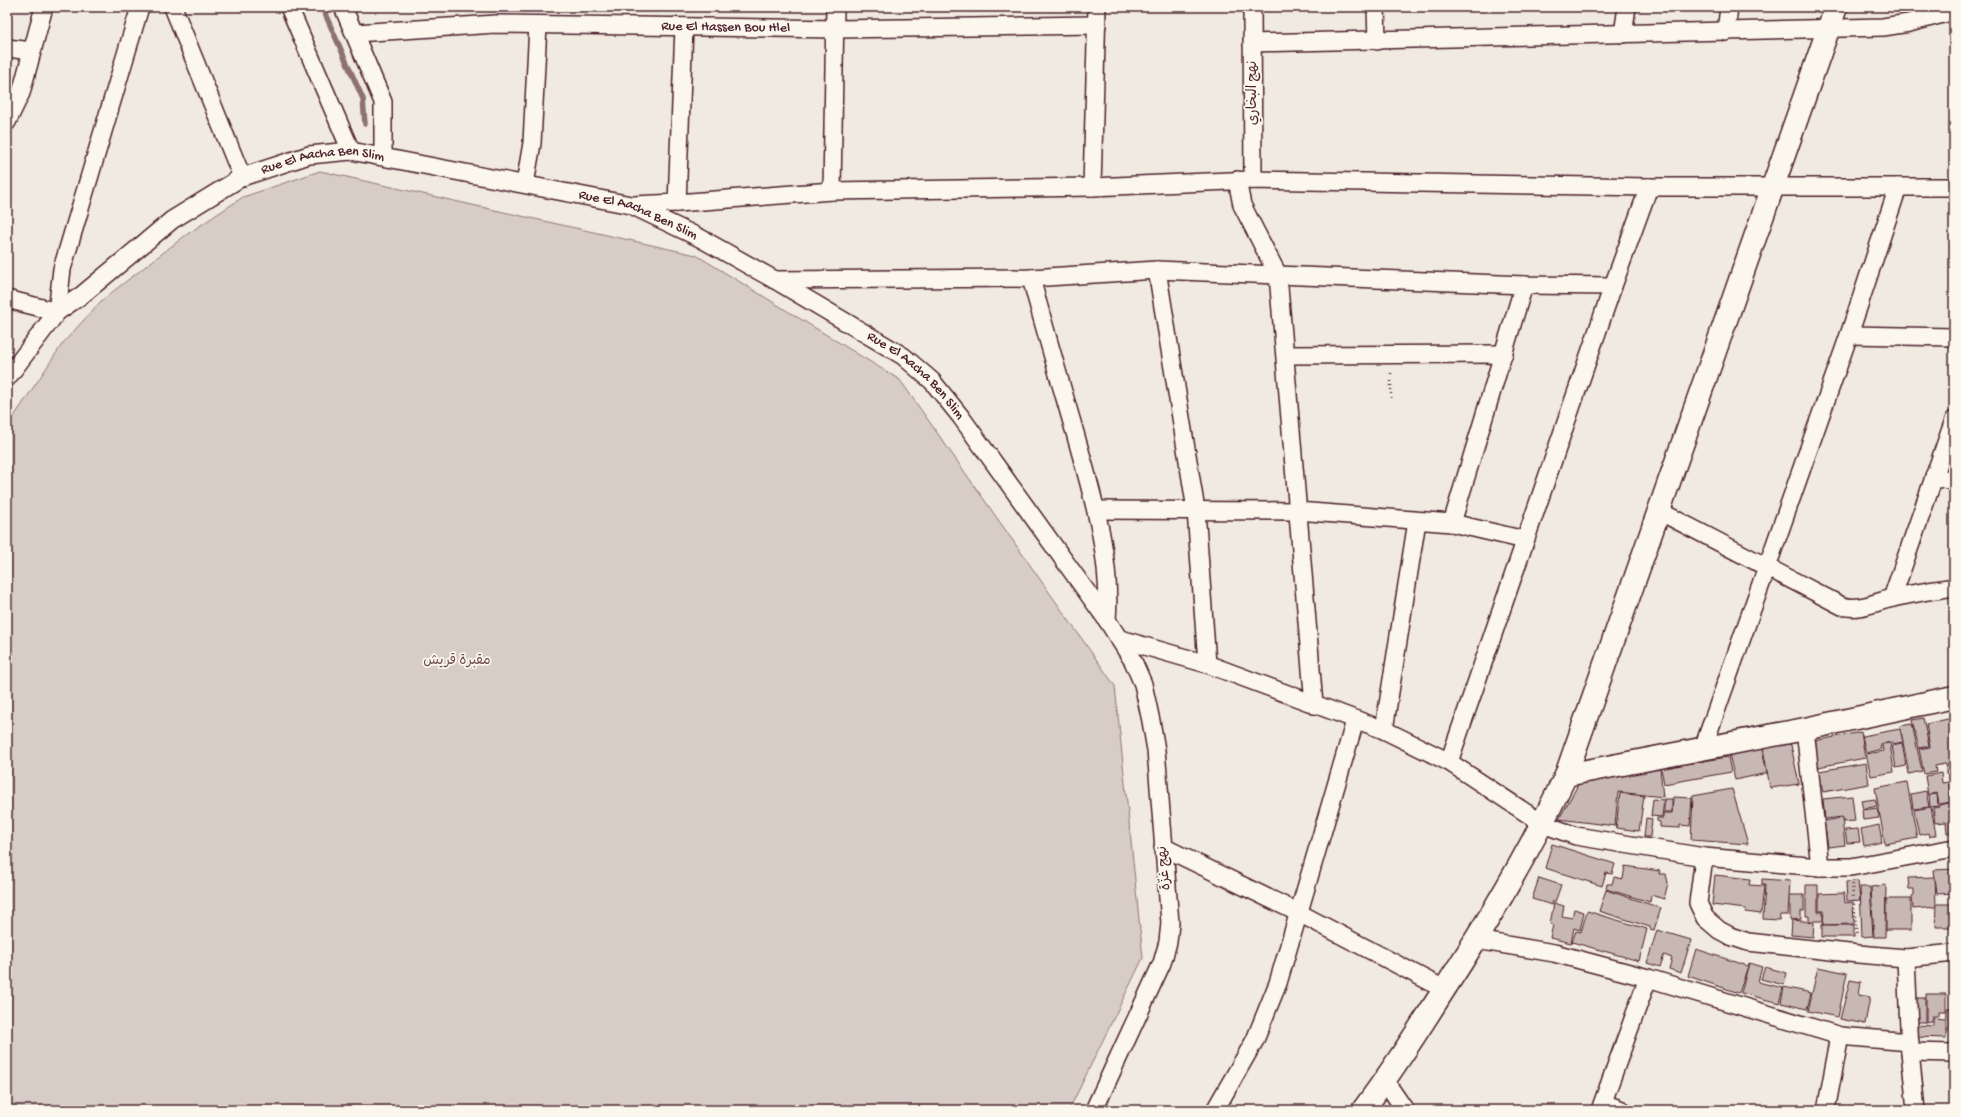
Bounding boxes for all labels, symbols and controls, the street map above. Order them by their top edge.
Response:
street label: Rue El Hassen Bou Hlel [661,18,790,37]
street label: نهج البخاري [1245,61,1262,125]
street label: Rue El Aacha Ben Slim [259,142,386,179]
street label: Rue El Aacha Ben Slim [577,187,700,244]
street label: Rue El Aacha Ben Slim [864,328,968,423]
park label: مقبرة قريش [423,653,491,670]
street label: نهج غزّة [1153,845,1175,891]

